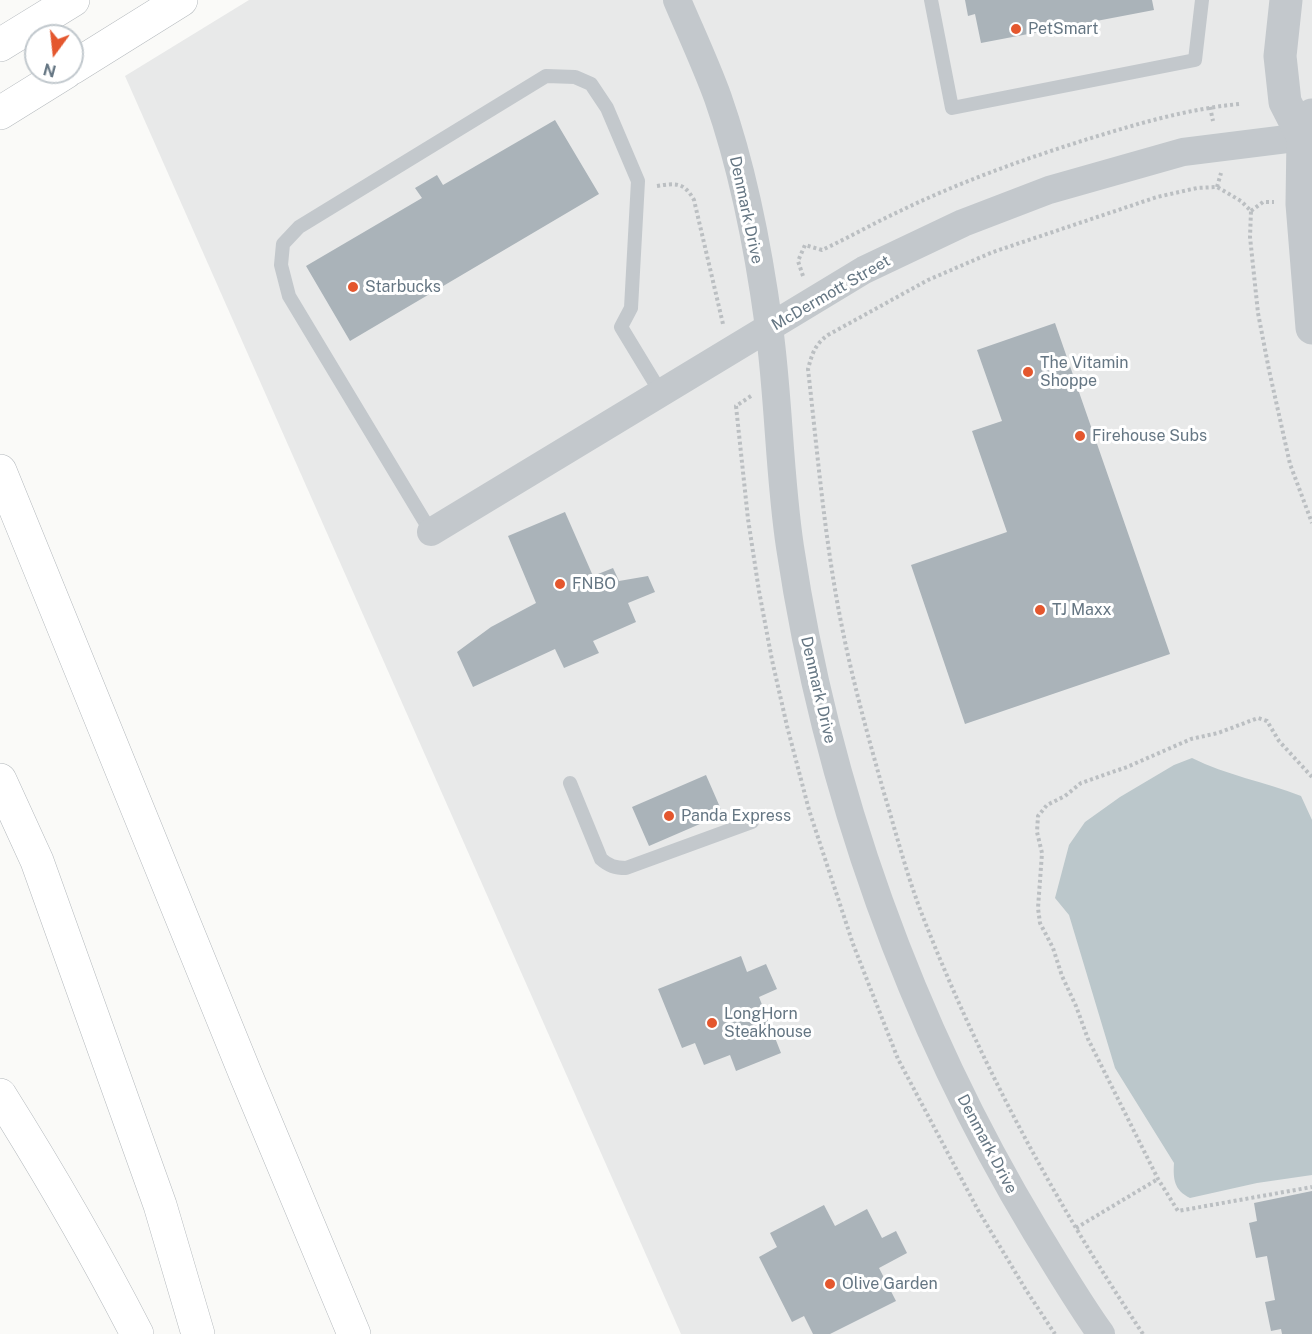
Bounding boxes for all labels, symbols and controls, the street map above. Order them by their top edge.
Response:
place label: PetSmart [1028,19,1099,39]
marker: PetSmart [1009,22,1023,36]
north arrow [24,24,84,84]
text: N [41,59,58,81]
street label: Denmark Drive [725,154,767,266]
street label: McDermott Street [768,251,894,335]
place label: Starbucks [365,277,441,297]
marker: Starbucks [346,280,360,294]
place label: The Vitamin Shoppe [1040,353,1129,391]
marker: The Vitamin Shoppe [1021,365,1035,379]
place label: Firehouse Subs [1092,426,1207,446]
marker: Firehouse Subs [1073,429,1087,443]
place label: FNBO [572,574,616,594]
marker: FNBO [553,577,567,591]
place label: TJ Maxx [1052,600,1112,620]
marker: TJ Maxx [1033,603,1047,617]
street label: Denmark Drive [796,635,840,745]
place label: Panda Express [681,806,791,826]
marker: Panda Express [662,809,676,823]
place label: LongHorn Steakhouse [724,1004,812,1042]
marker: LongHorn Steakhouse [705,1016,719,1030]
street label: Denmark Drive [953,1091,1021,1197]
place label: Olive Garden [842,1274,938,1294]
marker: Olive Garden [823,1277,837,1291]

